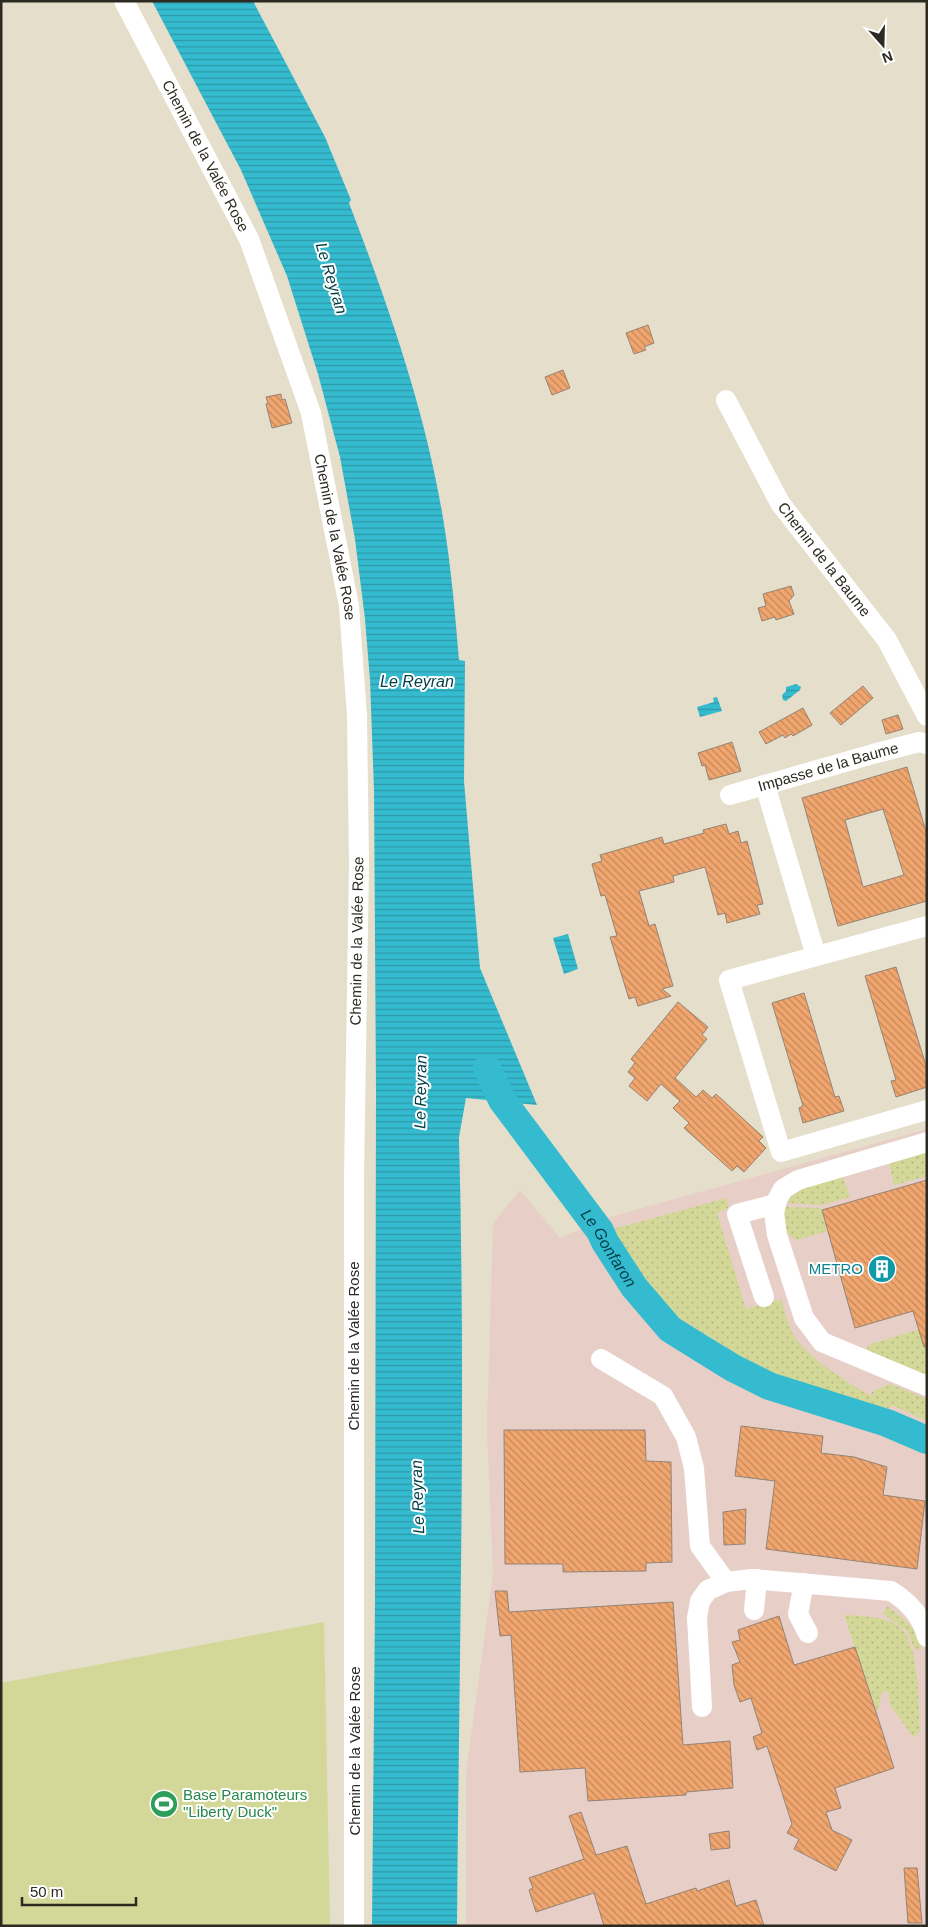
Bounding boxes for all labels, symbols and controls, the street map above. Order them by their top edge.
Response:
north arrow [858,20,908,70]
text: N [880,48,895,66]
street label: Chemin de la Valée Rose [159,77,253,235]
water label: Le Reyran [313,240,350,316]
street label: Chemin de la Valée Rose [311,452,359,621]
street label: Chemin de la Baume [775,499,874,620]
water label: Le Reyran [380,673,454,690]
street label: Impasse de la Baume [756,739,900,795]
street label: Chemin de la Valée Rose [347,856,366,1026]
water label: Le Reyran [411,1055,430,1129]
water label: Le Gonfaron [578,1206,640,1290]
building icon: METRO [867,1254,897,1284]
place label: METRO [809,1260,863,1277]
street label: Chemin de la Valée Rose [345,1262,362,1430]
water label: Le Reyran [408,1460,427,1534]
street label: Chemin de la Valée Rose [346,1667,363,1835]
place label: Base Paramoteurs "Liberty Duck" [183,1786,307,1820]
sports icon: Base Paramoteurs "Liberty Duck" [149,1789,179,1819]
scale bar [22,1874,136,1906]
text: 50 m [30,1883,63,1900]

